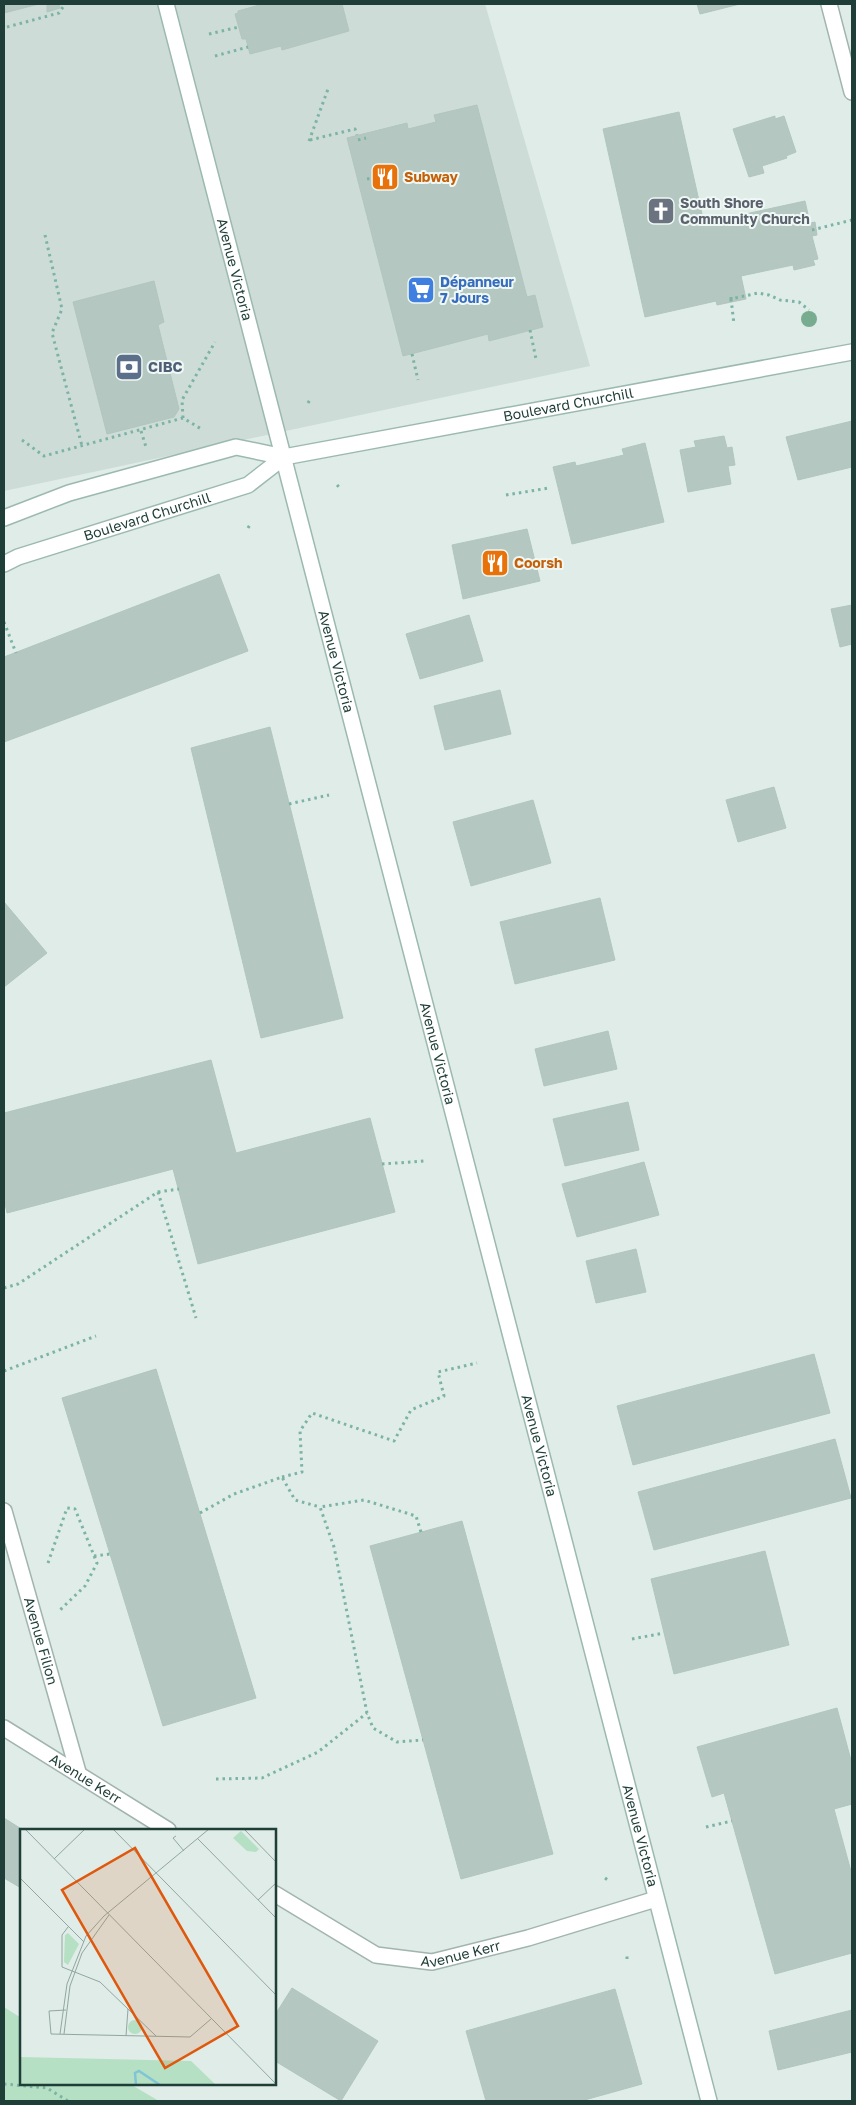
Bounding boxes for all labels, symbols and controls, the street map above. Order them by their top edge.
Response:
restaurant icon: Subway [370,162,400,192]
place label: Subway [404,168,458,185]
place label: South Shore Community Church [680,194,810,227]
church icon: South Shore Community Church [646,196,676,226]
street label: Avenue Victoria [214,216,257,322]
place label: Dépanneur 7 Jours [440,273,515,306]
supermarket icon: Dépanneur 7 Jours [406,275,436,305]
bank icon: CIBC [114,352,144,382]
place label: CIBC [148,358,182,375]
street label: Boulevard Churchill [502,384,635,424]
street label: Boulevard Churchill [81,488,213,544]
restaurant icon: Coorsh [480,548,510,578]
place label: Coorsh [514,554,563,571]
street label: Avenue Victoria [315,608,358,714]
street label: Avenue Victoria [417,1000,460,1106]
street label: Avenue Victoria [518,1392,561,1498]
street label: Avenue Filion [21,1595,62,1687]
street label: Avenue Kerr [47,1750,125,1807]
street label: Avenue Victoria [619,1783,662,1888]
inset map [20,1829,276,2085]
street label: Avenue Kerr [420,1936,503,1970]

